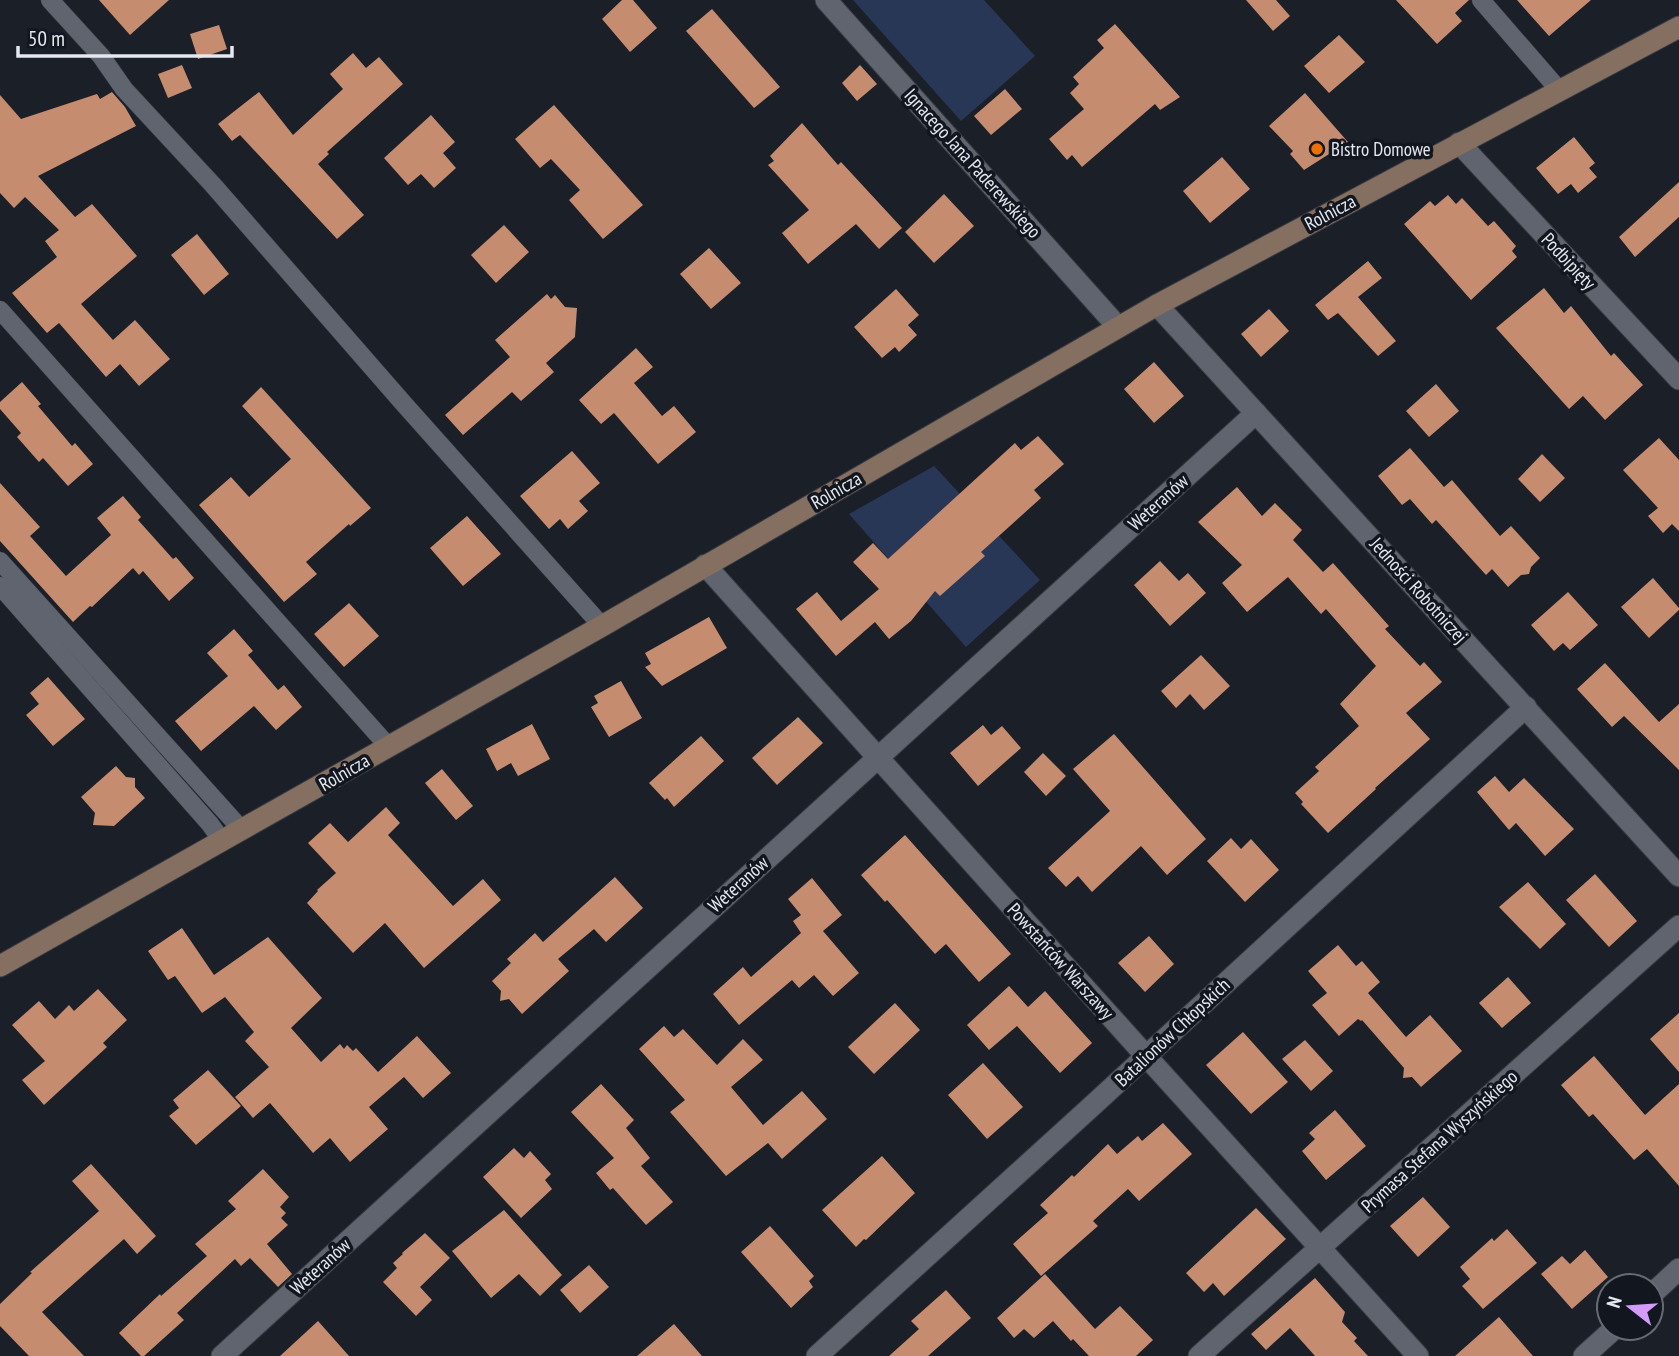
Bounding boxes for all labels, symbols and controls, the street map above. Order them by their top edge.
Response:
scale bar [18,14,231,58]
text: 50 m [28,25,65,52]
street label: Ignacego Jana Paderewskiego [899,83,1047,243]
place label: Bistro Domowe [1331,137,1431,161]
marker: Bistro Domowe [1309,141,1325,157]
street label: Rolnicza [1300,189,1360,235]
street label: Podbipięty [1537,227,1602,295]
street label: Rolnicza [806,466,866,514]
street label: Weteranów [1123,468,1194,535]
street label: Jedności Robotniczej [1364,531,1473,648]
street label: Rolnicza [314,748,374,796]
street label: Weteranów [703,850,774,917]
street label: Powstańców Warszawy [1002,898,1120,1025]
street label: Batalionów Chłopskich [1110,973,1234,1091]
street label: Prymasa Stefana Wyszyńskiego [1356,1065,1522,1217]
street label: Weteranów [285,1232,356,1299]
north arrow [1595,1272,1665,1342]
text: N [1601,1294,1627,1310]

